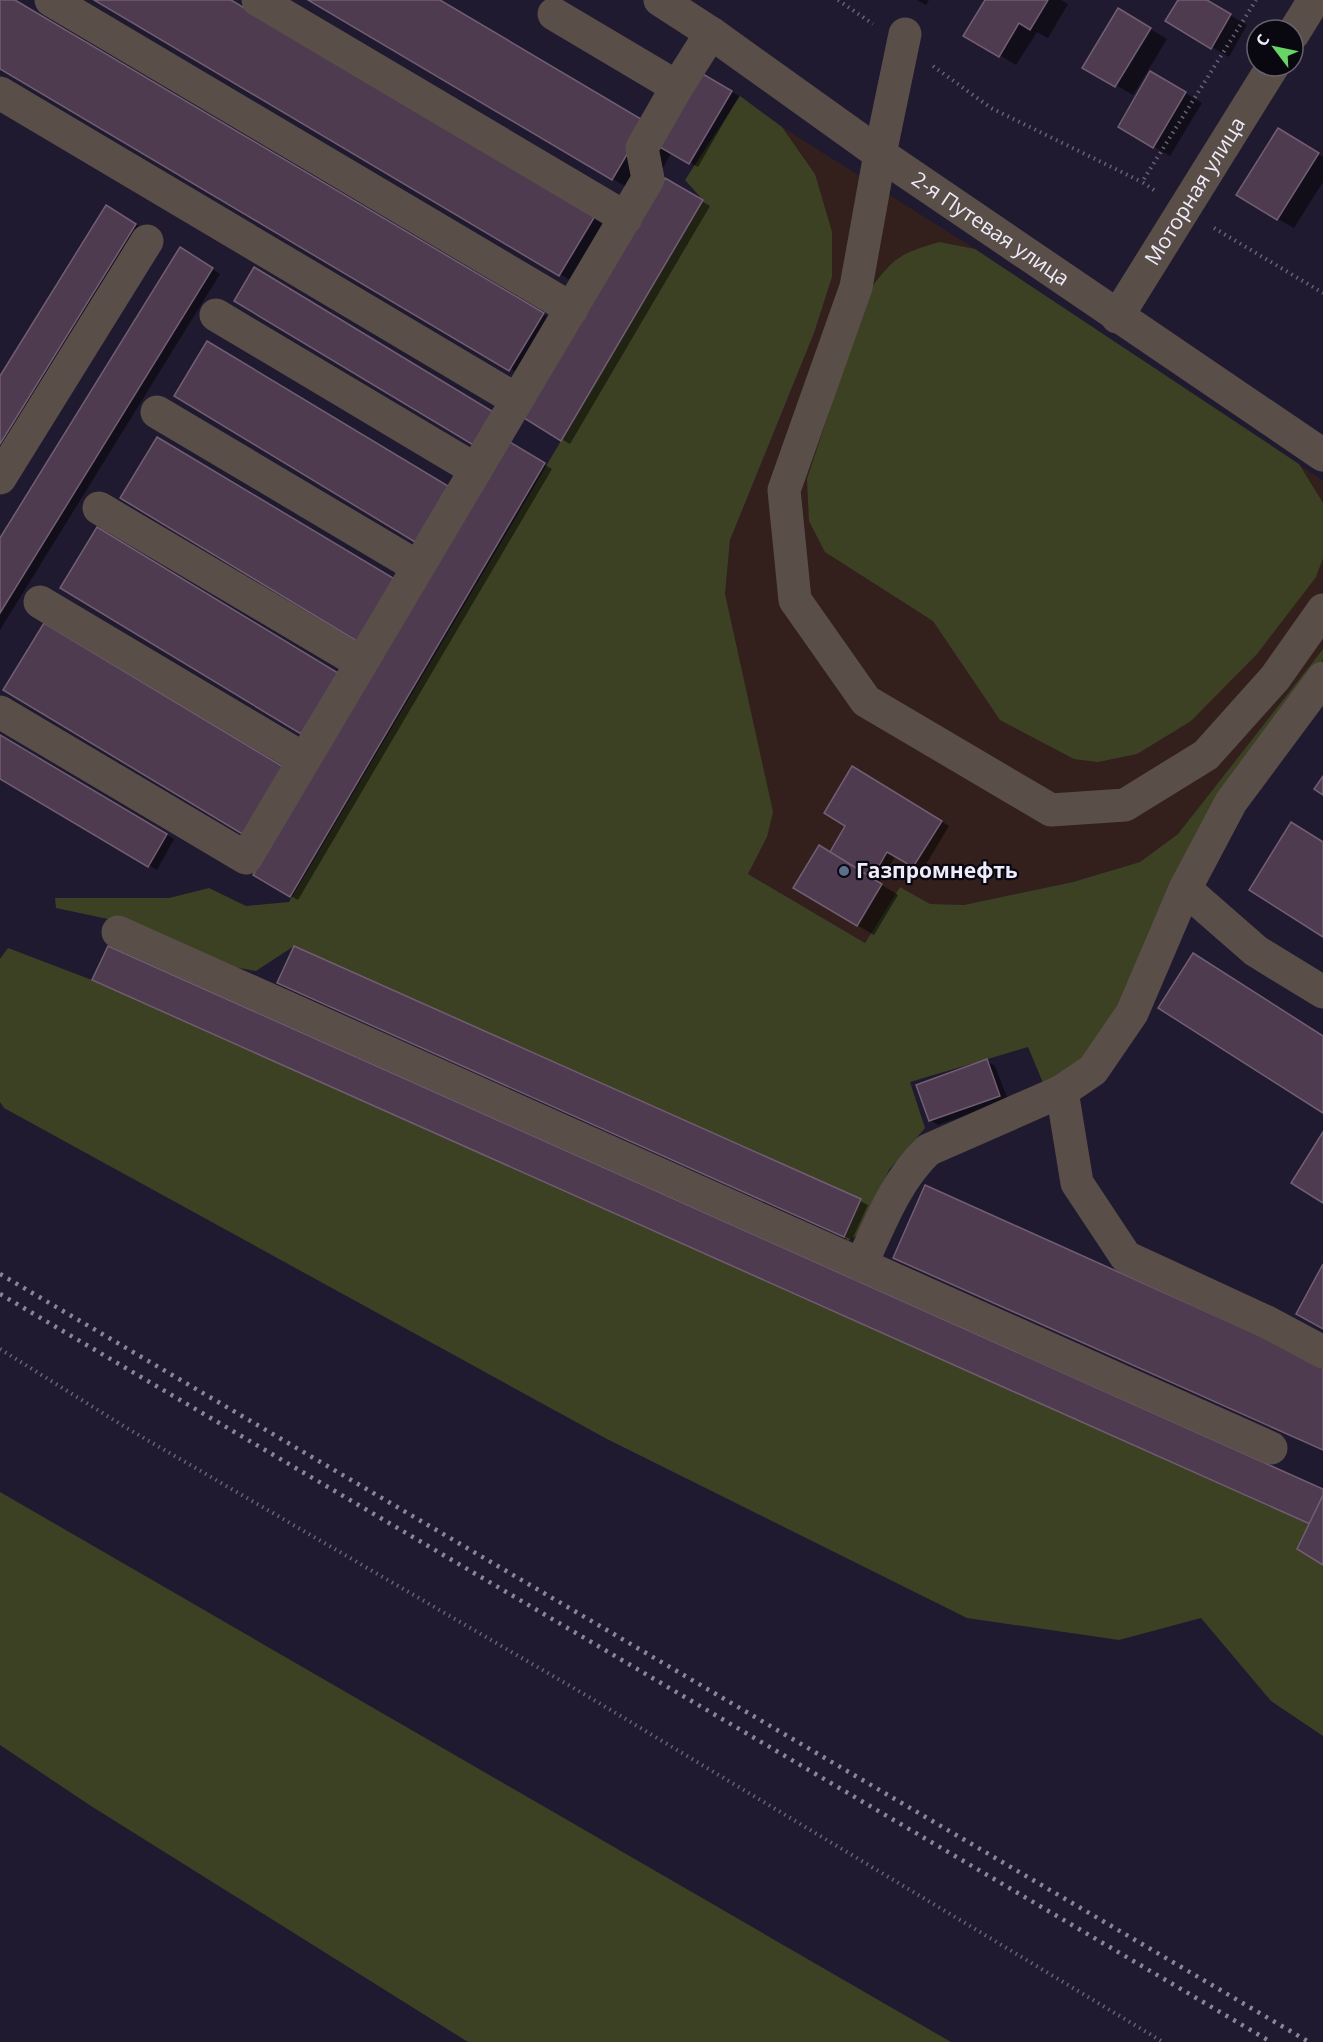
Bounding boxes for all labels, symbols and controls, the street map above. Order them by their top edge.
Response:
north arrow [1245,18,1305,78]
text: С [1250,30,1274,50]
street label: Моторная улица [1138,111,1251,270]
street label: 2-я Путевая улица [907,165,1075,292]
place label: Газпромнефть [856,856,1018,884]
marker: Газпромнефть [837,864,851,878]

